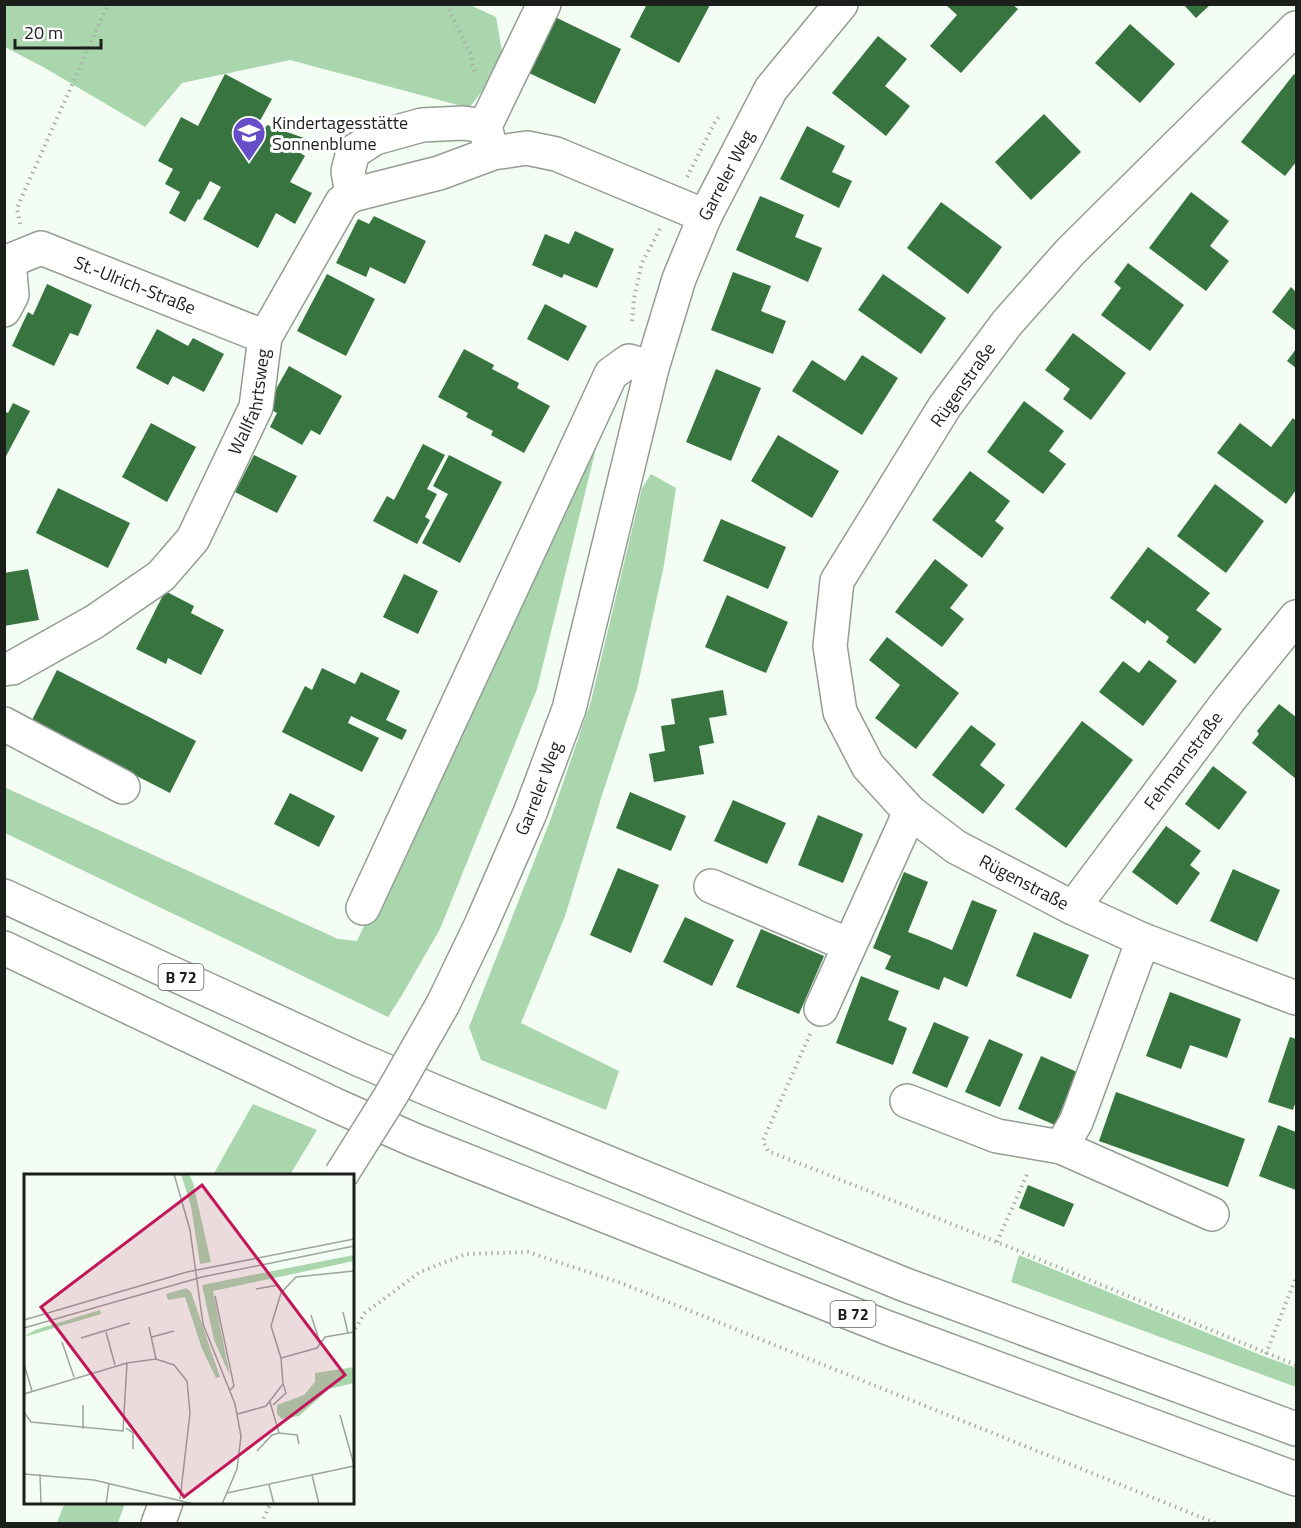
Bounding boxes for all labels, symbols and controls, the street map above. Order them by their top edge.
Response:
scale bar [15,12,100,50]
text: 20 m [24,19,63,46]
place label: Kindertagesstätte Sonnenblume [272,109,408,157]
school or university icon: Kindertagesstätte Sonnenblume [231,115,267,162]
street label: Garreler Weg [691,125,761,225]
street label: St.-Ulrich-Straße [70,249,200,321]
street label: Rügenstraße [923,337,1002,433]
street label: Wallfahrtsweg [221,347,276,459]
street label: Fehmarnstraße [1137,705,1229,816]
street label: Garreler Weg [508,737,569,840]
street label: Rügenstraße [974,847,1074,917]
road number: B 72 [158,964,204,990]
inset map [24,1174,354,1504]
road number: B 72 [830,1301,876,1327]

